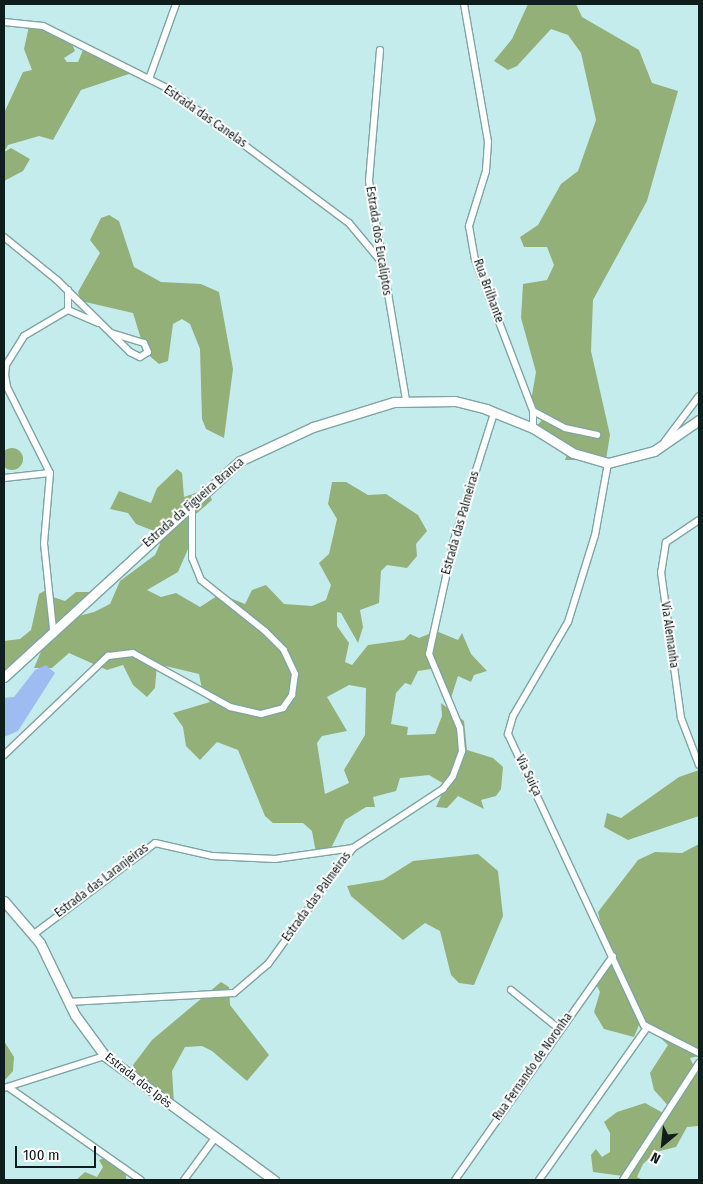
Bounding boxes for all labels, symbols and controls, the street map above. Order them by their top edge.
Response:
street label: Estrada das Canelas [161,83,249,151]
street label: Estrada dos Eucaliptos [362,185,394,297]
street label: Rua Brilhante [470,257,506,325]
street label: Estrada da Figueira Branca [141,455,247,551]
street label: Estrada das Palmeiras [439,470,483,576]
street label: Via Alemanha [657,601,681,669]
street label: Via Suiça [512,753,544,799]
street label: Estrada das Laranjeiras [52,841,152,921]
street label: Estrada das Palmeiras [280,849,354,945]
street label: Rua Fernando de Noronha [490,1010,576,1124]
street label: Estrada dos Ipês [102,1050,174,1112]
north arrow [638,1119,688,1169]
scale bar [18,1136,99,1168]
text: 100 m [23,1146,60,1164]
text: N [648,1148,663,1167]

